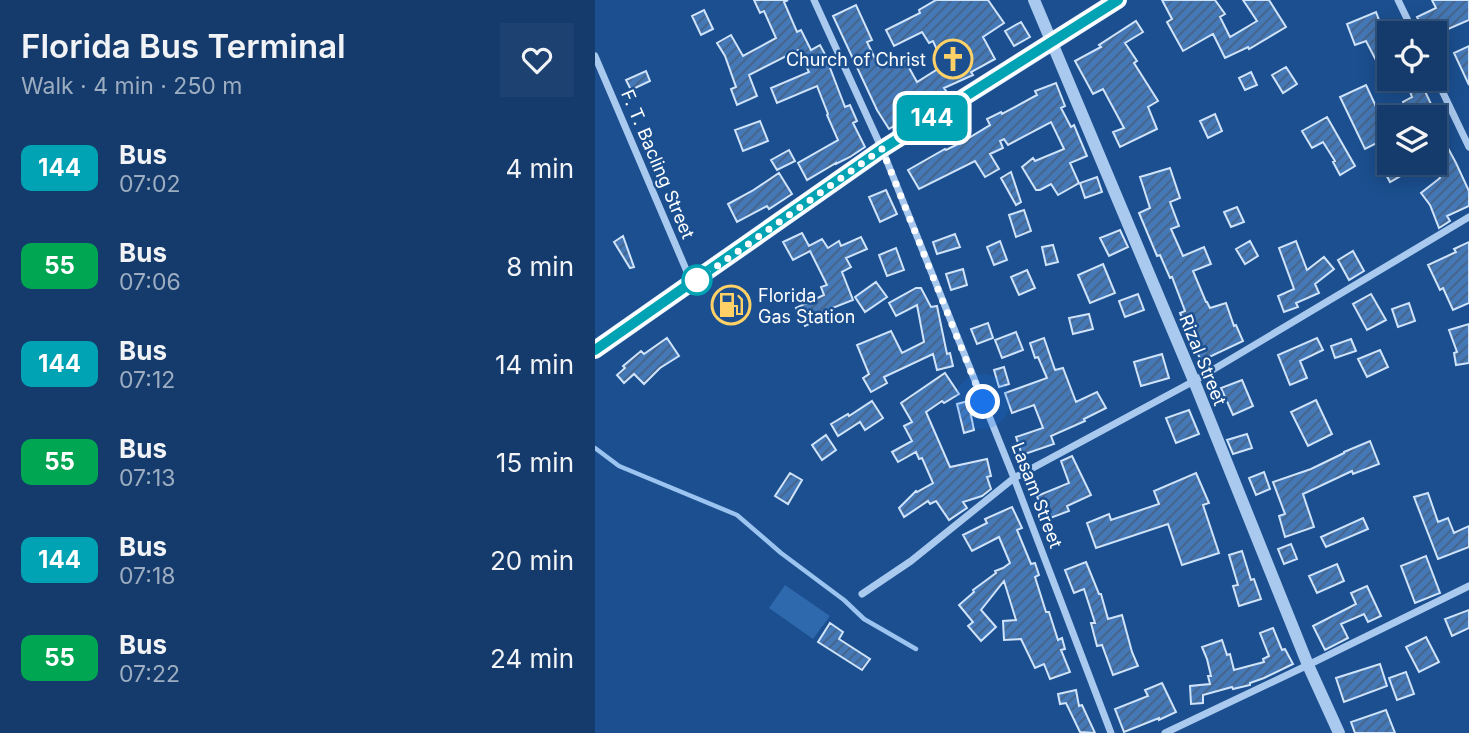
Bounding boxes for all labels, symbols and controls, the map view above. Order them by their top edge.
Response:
map controls [1377,21,1447,175]
button: locate [1377,21,1447,91]
button: heart [500,23,574,97]
text: Florida Bus Terminal [21,26,346,66]
church icon: Church of Christ [932,38,974,80]
place label: Church of Christ [786,49,926,70]
text: Walk · 4 min · 250 m [21,72,243,100]
street label: F. T. Bacling Street [617,86,699,242]
line badge: 144 [892,95,972,141]
text: 144 [911,103,953,132]
button: layers [1377,105,1447,175]
text: Bus [119,139,167,170]
text: 144 [38,153,81,182]
text: 4 min [505,153,574,184]
text: 07:02 [119,170,180,198]
text: Bus [119,237,167,268]
text: 55 [44,251,75,280]
text: 8 min [506,251,574,282]
unlabelled marker [682,265,712,295]
text: 07:06 [119,268,181,296]
fuel station icon: Florida Gas Station [710,284,752,326]
place label: Florida Gas Station [758,285,855,327]
street label: Rizal Street [1175,311,1231,409]
text: Bus [119,335,167,366]
text: 144 [38,349,81,378]
text: 14 min [495,349,574,380]
text: 07:12 [119,366,175,394]
your location [965,384,1000,419]
text: Bus [119,433,167,464]
street label: Lasam Street [1007,439,1067,551]
text: 55 [44,447,75,476]
text: 15 min [496,447,574,478]
text: 07:13 [119,464,176,492]
text: Bus [119,531,167,562]
text: 144 [38,545,81,574]
text: 20 min [490,545,574,576]
text: 07:18 [119,562,176,590]
text: Bus [119,629,167,660]
text: 55 [44,643,75,672]
text: 24 min [490,643,574,674]
text: 07:22 [119,660,180,688]

